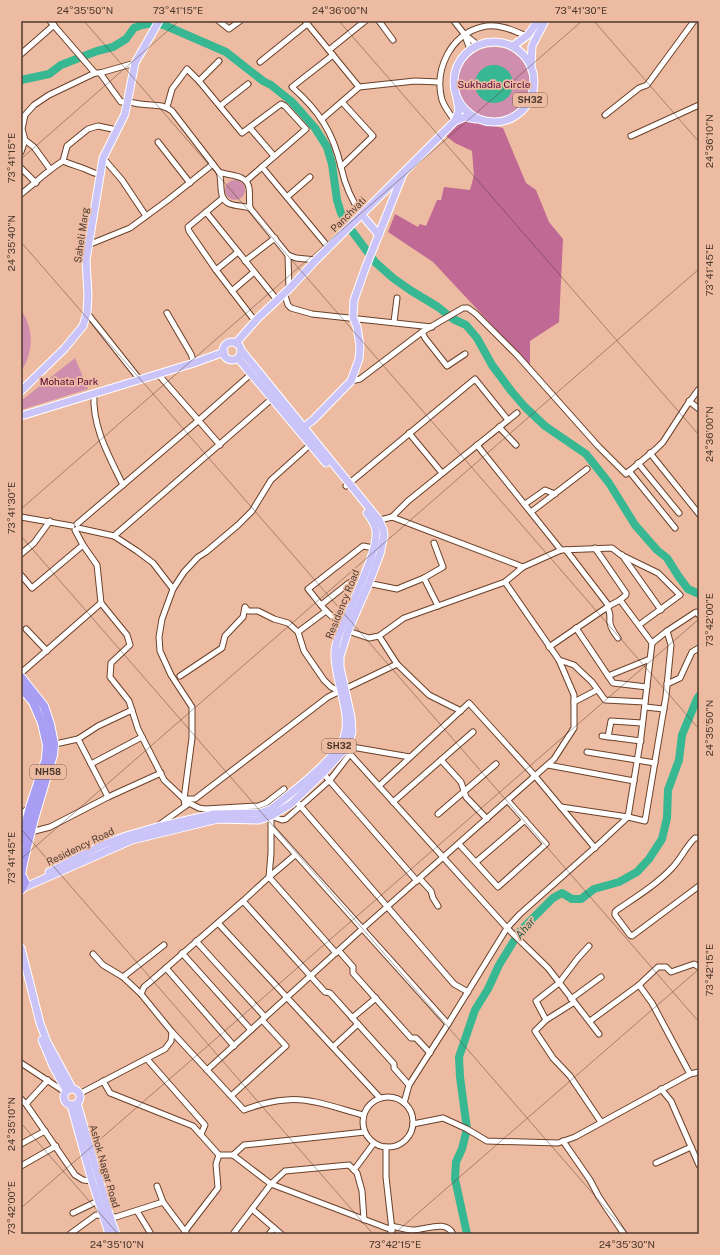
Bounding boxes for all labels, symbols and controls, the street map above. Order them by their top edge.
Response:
text: 24°35'50"N [57,4,113,16]
text: 73°41'15"E [153,4,203,16]
text: 24°36'00"N [312,4,368,16]
text: 73°41'30"E [555,4,607,16]
park label: Sukhadia Circle [458,78,531,90]
road number: SH32 [513,93,547,107]
text: 24°36'10"N [703,114,715,168]
text: 73°41'15"E [5,133,17,183]
street label: Panchvati [328,194,368,234]
street label: Saheli Marg [71,207,91,263]
text: 24°35'40"N [5,215,17,271]
text: 73°41'45"E [703,244,715,296]
park label: Mohata Park [40,375,99,387]
text: 24°36'00"N [703,406,715,462]
text: 73°41'30"E [5,482,17,534]
street label: Residency Road [323,567,361,641]
text: 73°42'00"E [703,593,715,647]
text: 24°35'50"N [703,700,715,756]
road number: SH32 [322,739,356,753]
road number: NH58 [30,765,66,779]
street label: Residency Road [44,824,116,868]
text: 73°41'45"E [5,832,17,884]
water label: Ahar [513,914,538,941]
text: 73°42'15"E [703,944,715,996]
text: 24°35'10"N [5,1097,17,1151]
street label: Ashok Nagar Road [87,1123,123,1209]
text: 73°42'00"E [5,1181,17,1235]
text: 24°35'10"N [90,1238,144,1250]
text: 73°42'15"E [369,1238,421,1250]
text: 24°35'30"N [599,1238,655,1250]

